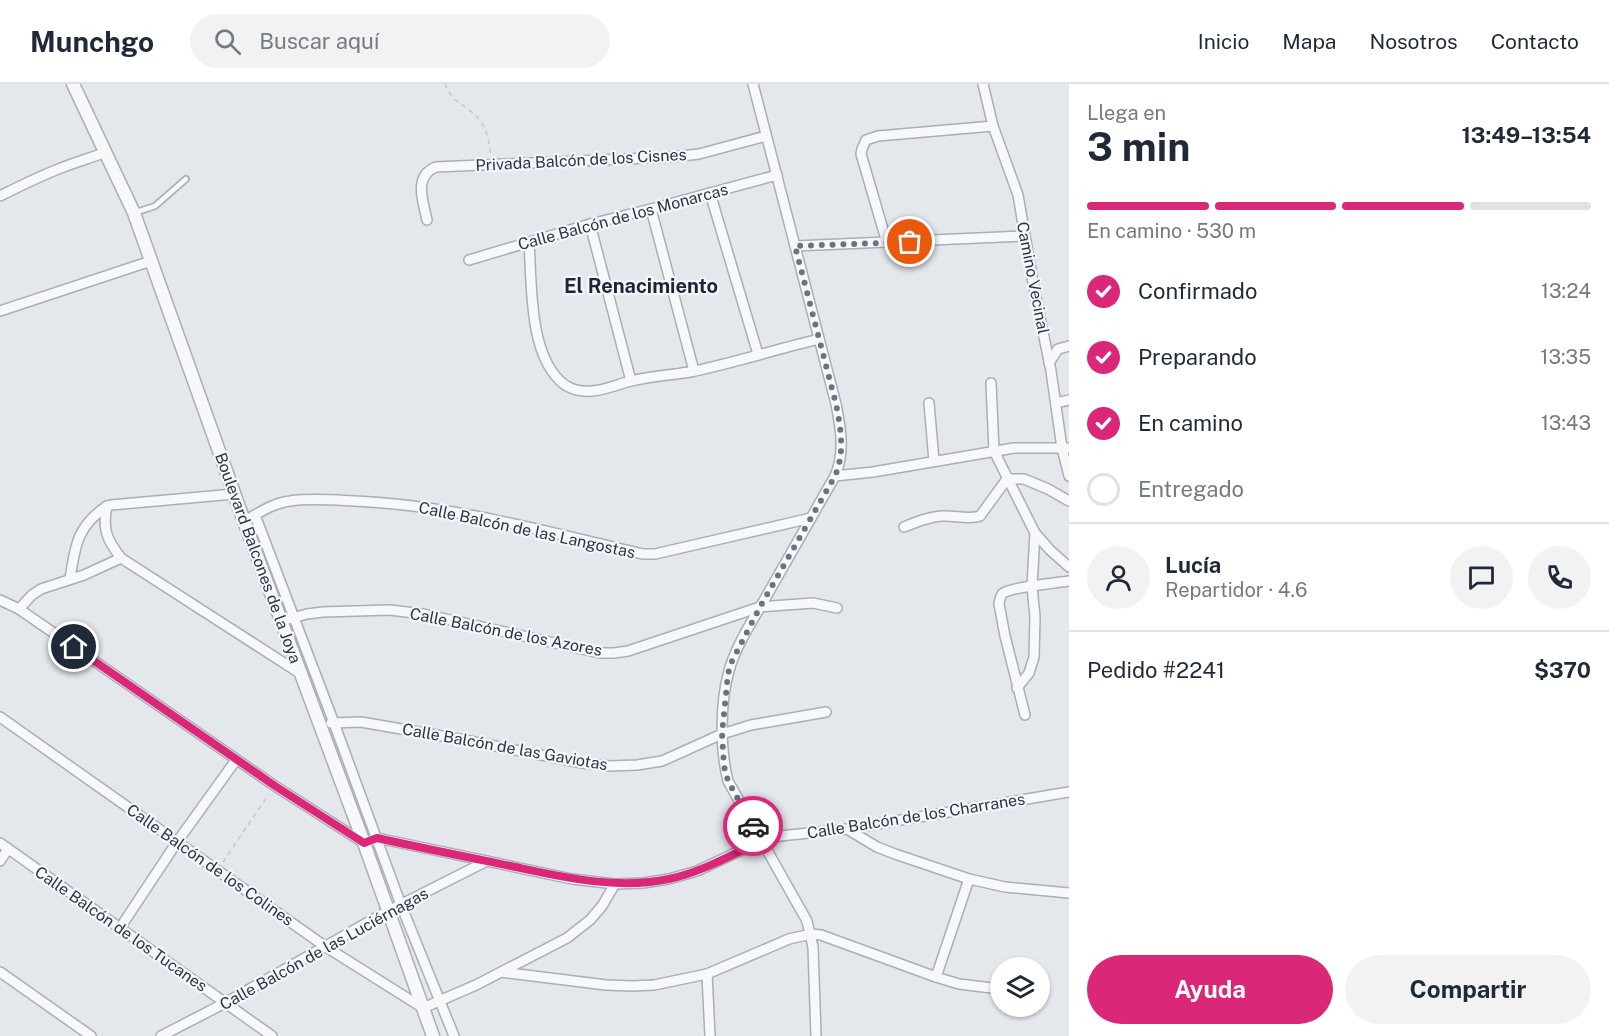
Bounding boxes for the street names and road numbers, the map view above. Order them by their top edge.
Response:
street label: Privada Balcón de los Cisnes [475,145,687,175]
street label: Calle Balcón de los Monarcas [516,180,730,254]
street label: Camino Vecinal [1013,220,1053,336]
street label: Boulevard Balcones de la Joya [211,450,305,666]
street label: Calle Balcón de las Langostas [417,498,637,562]
street label: Calle Balcón de los Azores [408,604,604,660]
street label: Calle Balcón de las Gaviotas [401,720,609,774]
street label: Calle Balcón de los Charranes [806,789,1026,843]
street label: Calle Balcón de los Colines [123,800,297,930]
street label: Calle Balcón de los Tucanes [31,862,211,996]
street label: Calle Balcón de las Luciérnagas [217,884,431,1014]

